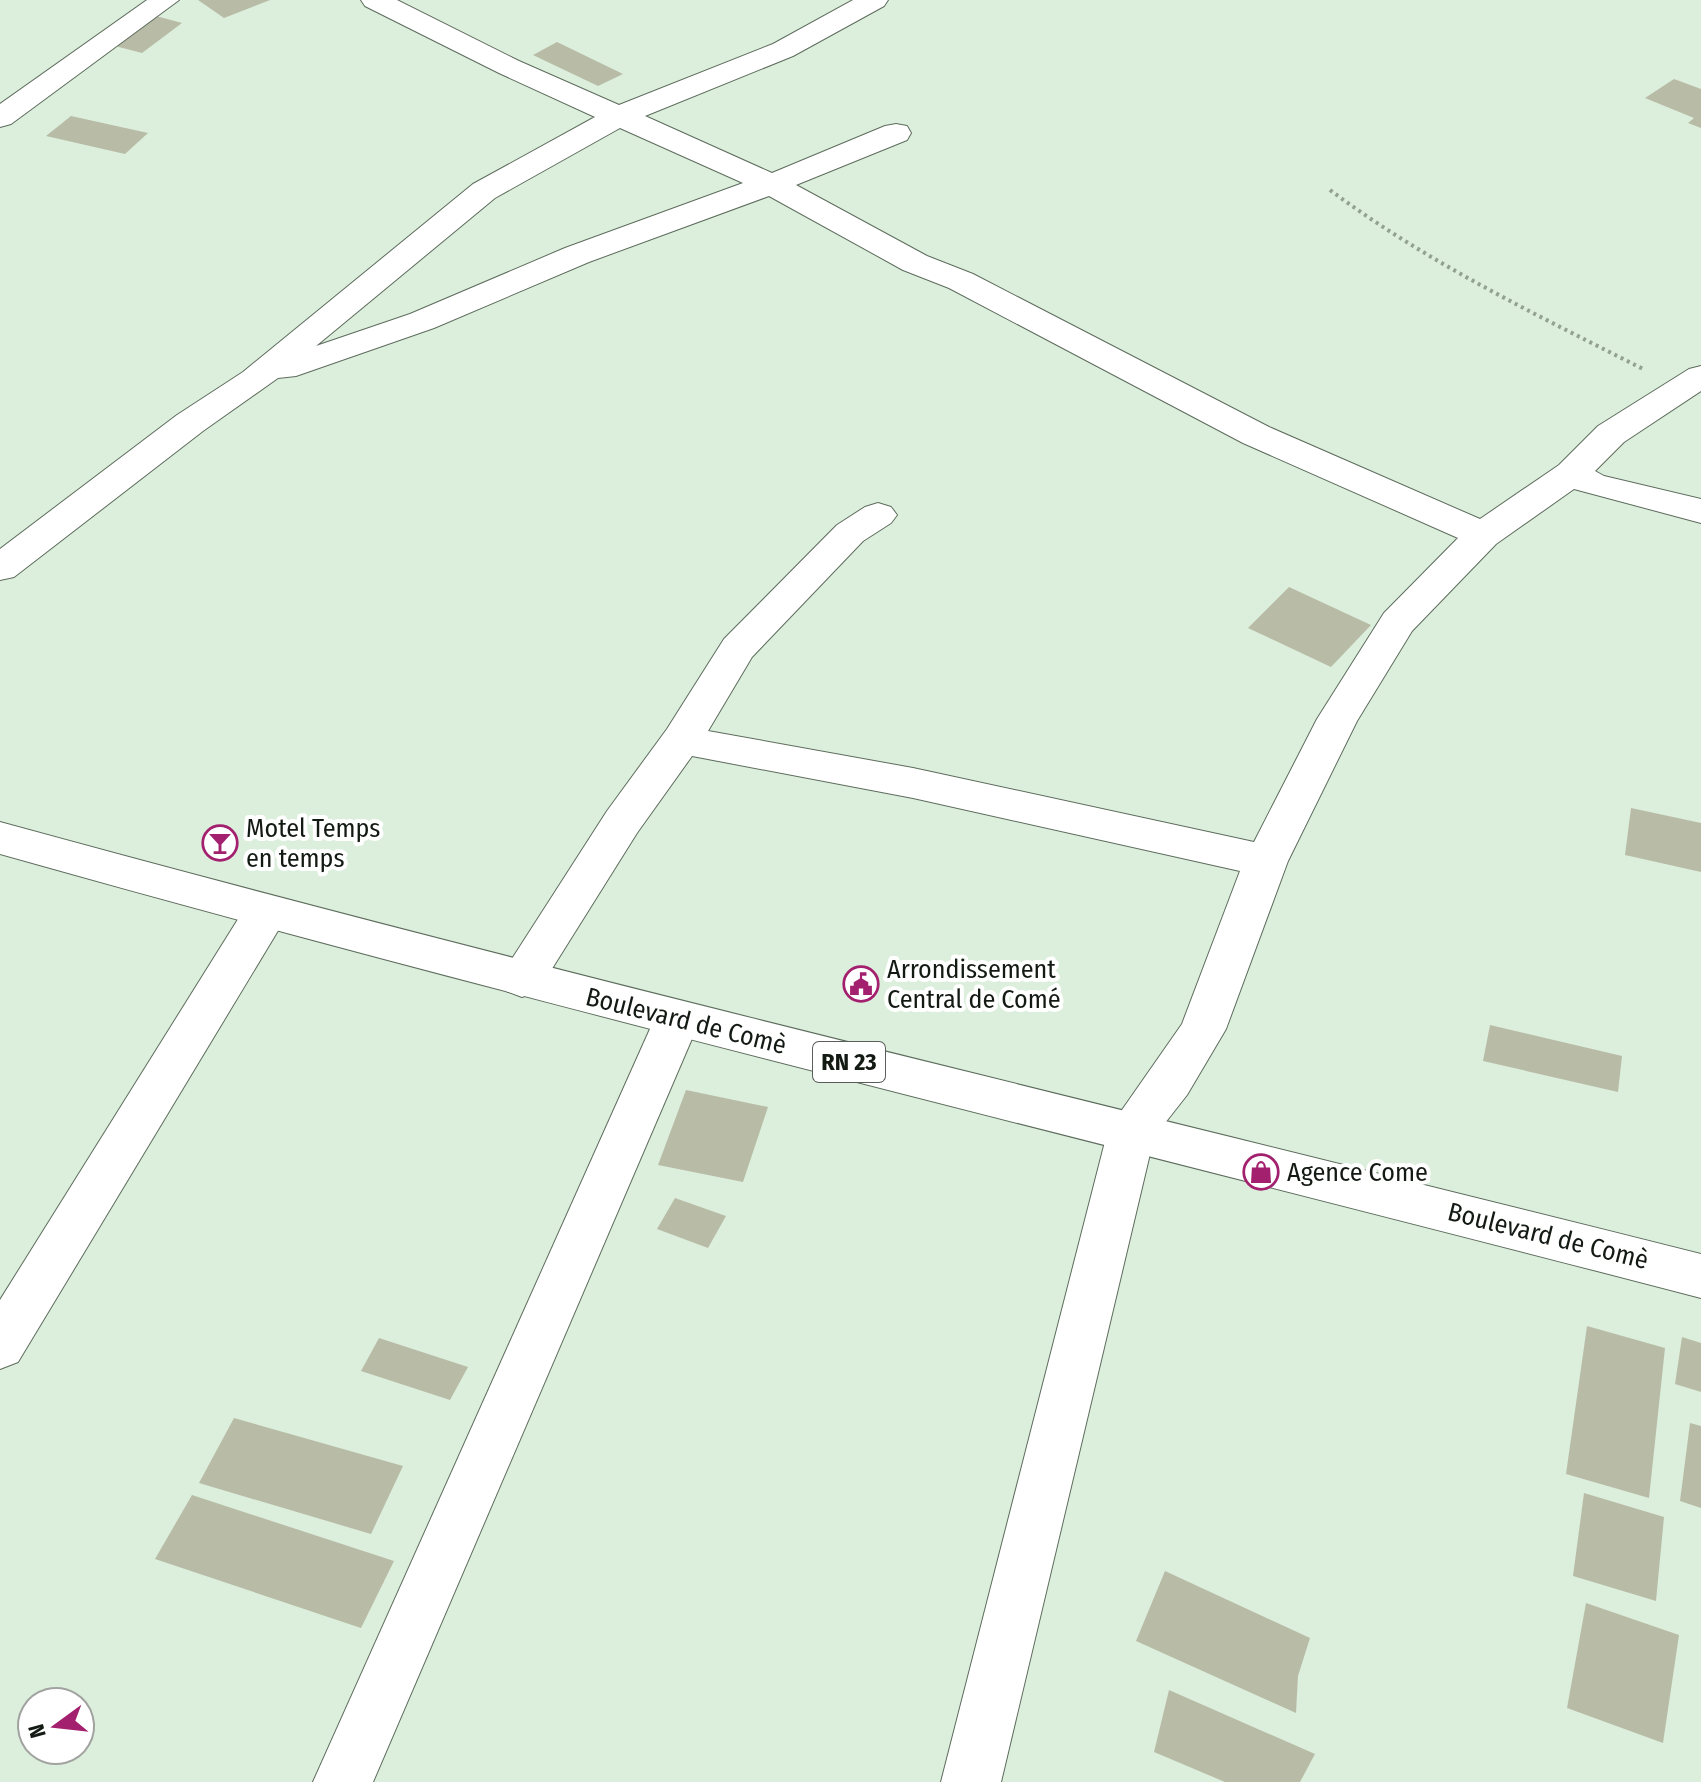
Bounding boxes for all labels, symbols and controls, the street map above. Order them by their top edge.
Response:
place label: Motel Temps en temps [246,813,380,874]
bar icon: Motel Temps en temps [201,824,239,862]
place label: Arrondissement Central de Comé [887,954,1061,1015]
public building icon: Arrondissement Central de Comé [842,965,880,1003]
street label: Boulevard de Comè [583,981,789,1061]
road number: RN 23 [813,1042,885,1082]
shop icon: Agence Come [1242,1153,1280,1191]
place label: Agence Come [1287,1157,1428,1188]
street label: Boulevard de Comè [1445,1196,1651,1276]
north arrow [16,1686,96,1766]
text: N [22,1721,52,1741]

